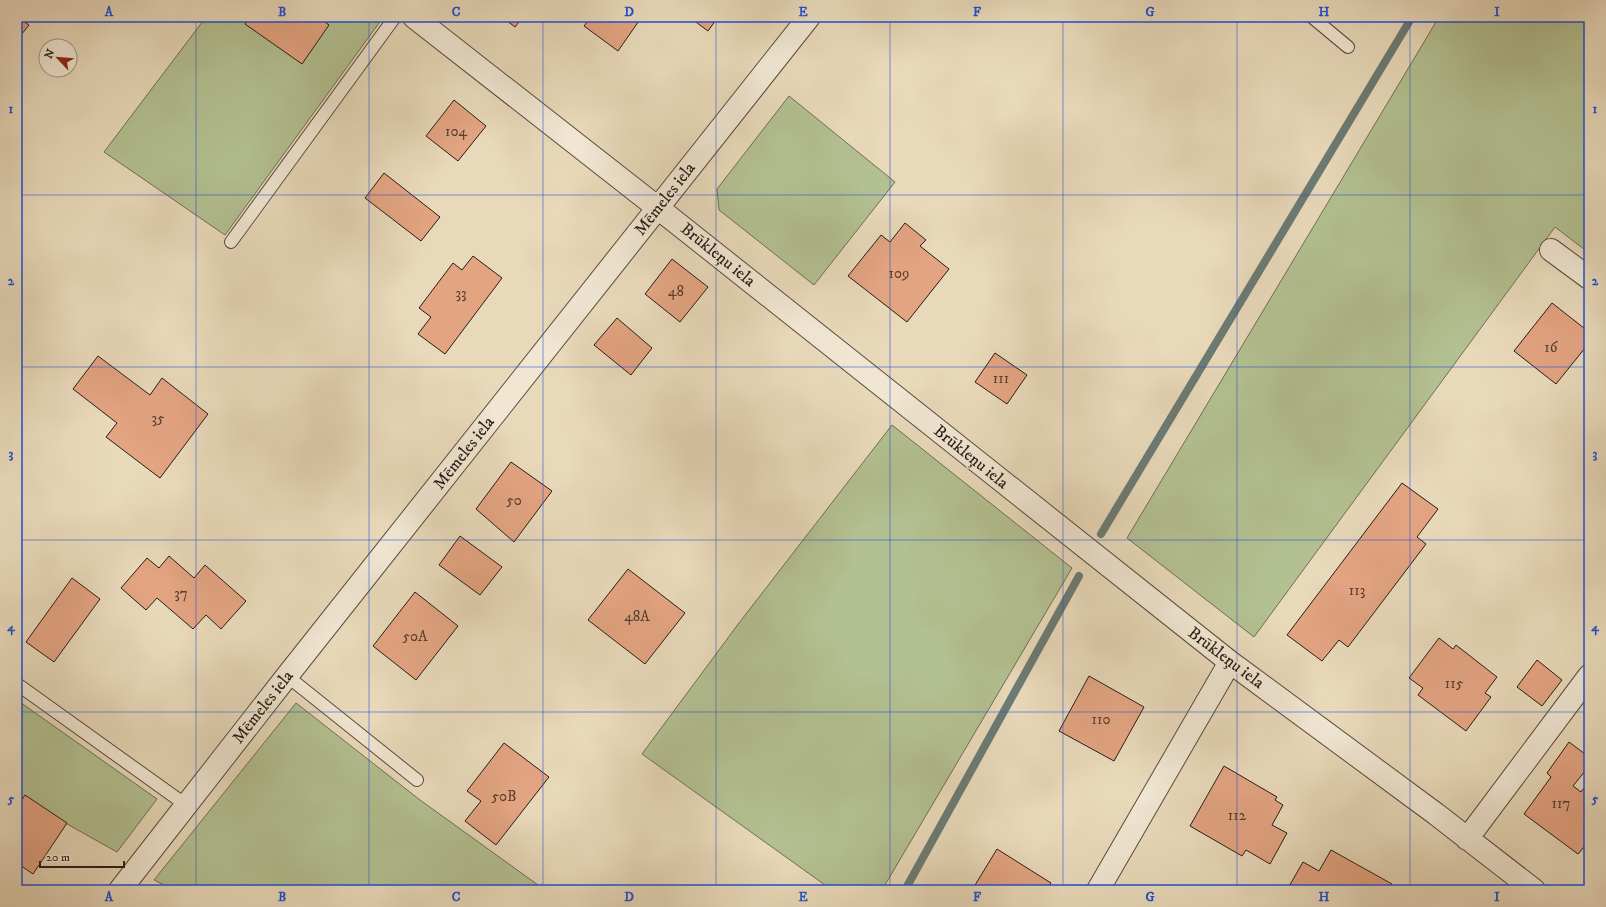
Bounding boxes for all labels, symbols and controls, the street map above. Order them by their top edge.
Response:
text: A [104,4,114,20]
text: B [278,4,286,20]
text: C [452,4,461,20]
text: D [624,4,634,20]
text: E [798,4,808,20]
text: F [973,4,982,20]
text: G [1145,4,1155,20]
text: H [1319,4,1330,20]
text: I [1494,4,1500,20]
north arrow [38,38,78,78]
text: N [42,47,58,61]
text: 1 [9,101,14,117]
text: 1 [1593,101,1598,117]
house number: 104 [445,122,467,141]
street label: Mēmeles iela [629,157,701,240]
street label: Brūkleņu iela [676,218,761,292]
house number: 109 [888,264,910,283]
text: 2 [8,273,15,289]
text: 2 [1592,273,1599,289]
house number: 48 [668,282,684,301]
house number: 33 [455,284,467,303]
house number: 16 [1544,338,1559,357]
house number: 111 [993,369,1009,388]
house number: 35 [151,409,165,428]
street label: Mēmeles iela [428,411,500,494]
street label: Brūkleņu iela [929,420,1014,494]
text: 3 [9,446,14,462]
text: 3 [1593,446,1598,462]
house number: 50 [506,491,522,510]
house number: 113 [1349,581,1365,600]
house number: 37 [174,584,188,603]
house number: 48A [624,607,650,626]
text: 4 [6,619,15,636]
text: 4 [1590,619,1599,636]
street label: Brūkleņu iela [1183,622,1269,694]
house number: 50A [402,627,428,646]
street label: Mēmeles iela [227,665,299,748]
house number: 115 [1445,674,1464,693]
house number: 110 [1091,710,1111,729]
house number: 50B [491,787,517,806]
text: 5 [7,791,15,807]
text: 5 [1591,791,1599,807]
house number: 117 [1552,794,1571,813]
house number: 112 [1228,806,1247,825]
scale bar [40,843,124,869]
text: 20 m [46,850,70,865]
text: A [104,889,114,905]
text: B [278,889,286,905]
text: C [452,889,461,905]
text: D [624,889,634,905]
text: E [798,889,808,905]
text: F [973,889,982,905]
text: G [1145,889,1155,905]
text: H [1319,889,1330,905]
text: I [1494,889,1500,905]

